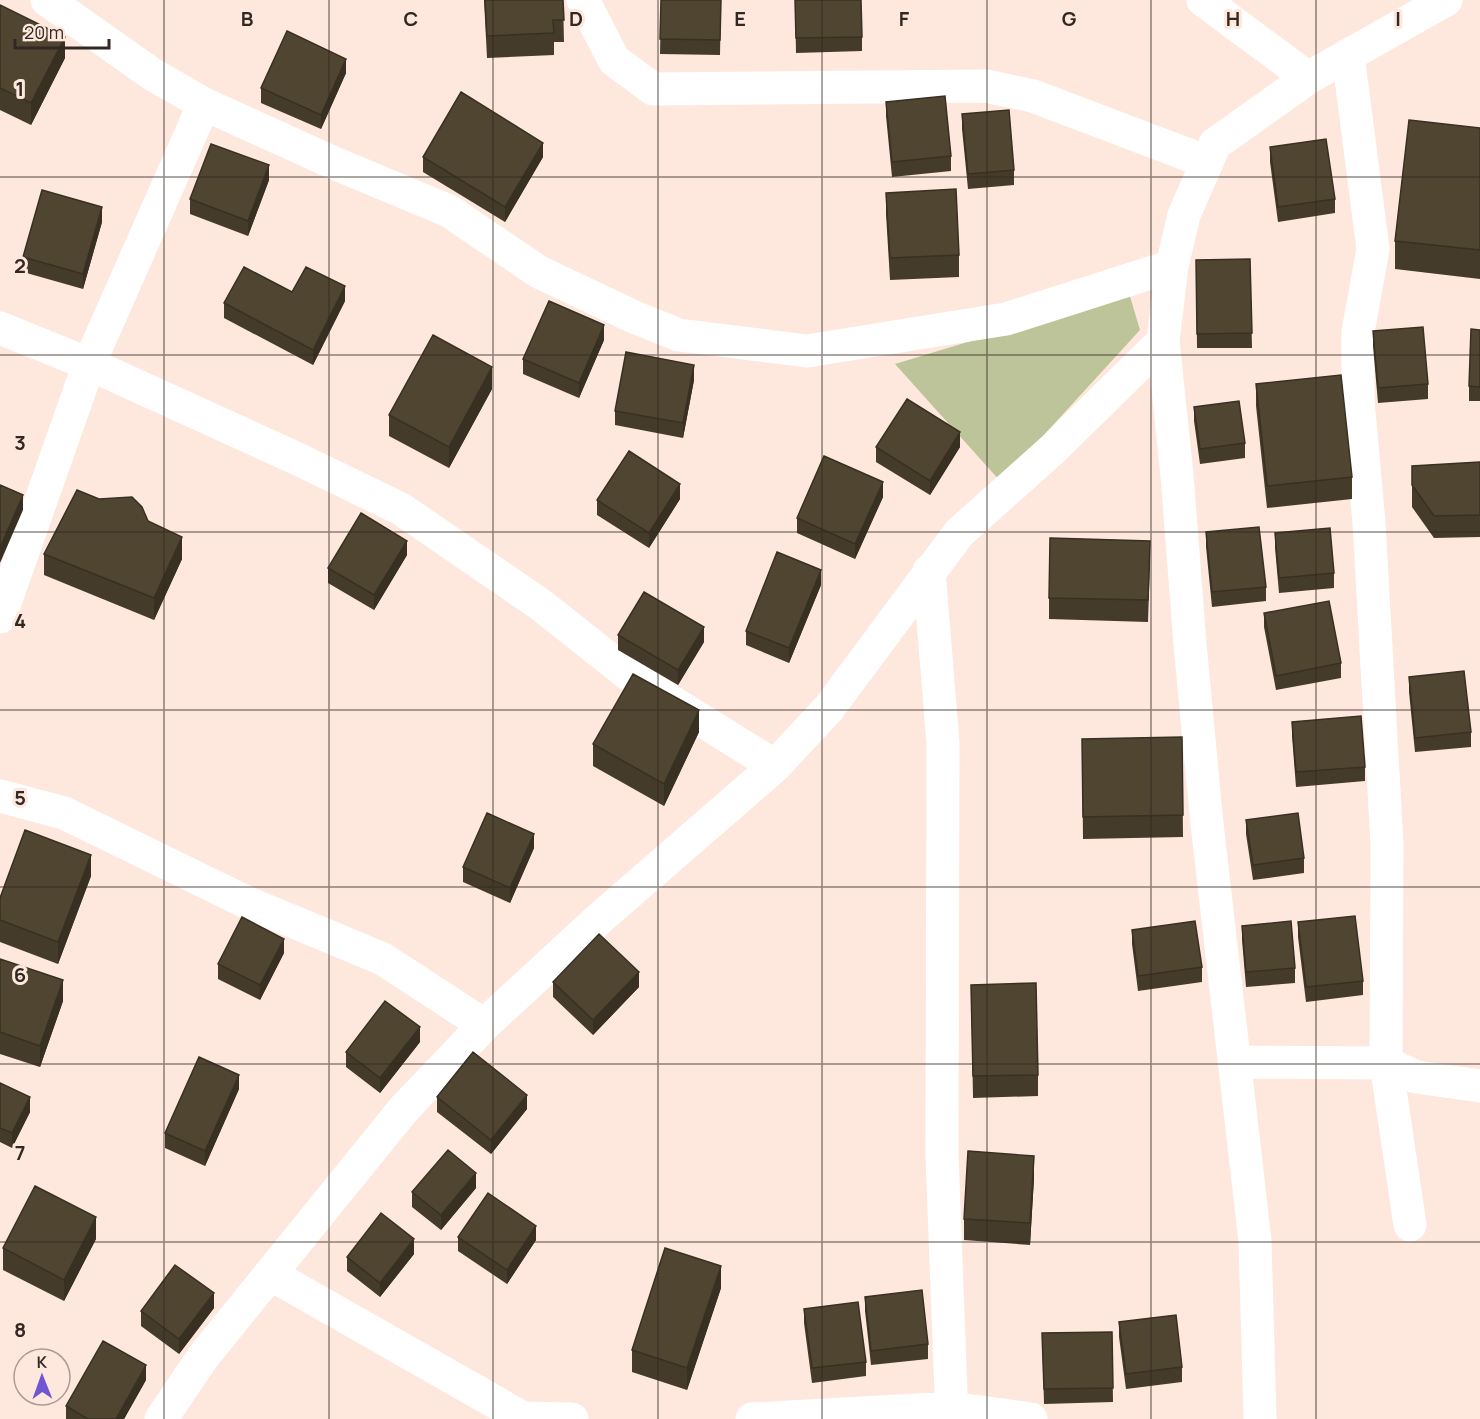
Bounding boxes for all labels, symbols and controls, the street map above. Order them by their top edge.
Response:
text: B [241,5,254,32]
text: C [404,5,418,32]
text: D [569,5,583,32]
text: E [734,5,746,32]
text: F [899,5,910,32]
text: G [1062,5,1077,32]
text: H [1226,5,1240,32]
text: I [1395,5,1401,32]
scale bar [15,12,110,50]
text: 20 m [24,20,64,44]
text: 1 [16,75,24,102]
text: 2 [14,252,26,279]
text: 3 [14,429,26,456]
text: 4 [14,607,26,634]
text: 5 [14,784,26,811]
text: 6 [14,961,26,988]
text: 7 [15,1139,25,1166]
text: 8 [14,1316,26,1343]
north arrow [12,1347,72,1407]
text: K [36,1351,48,1373]

